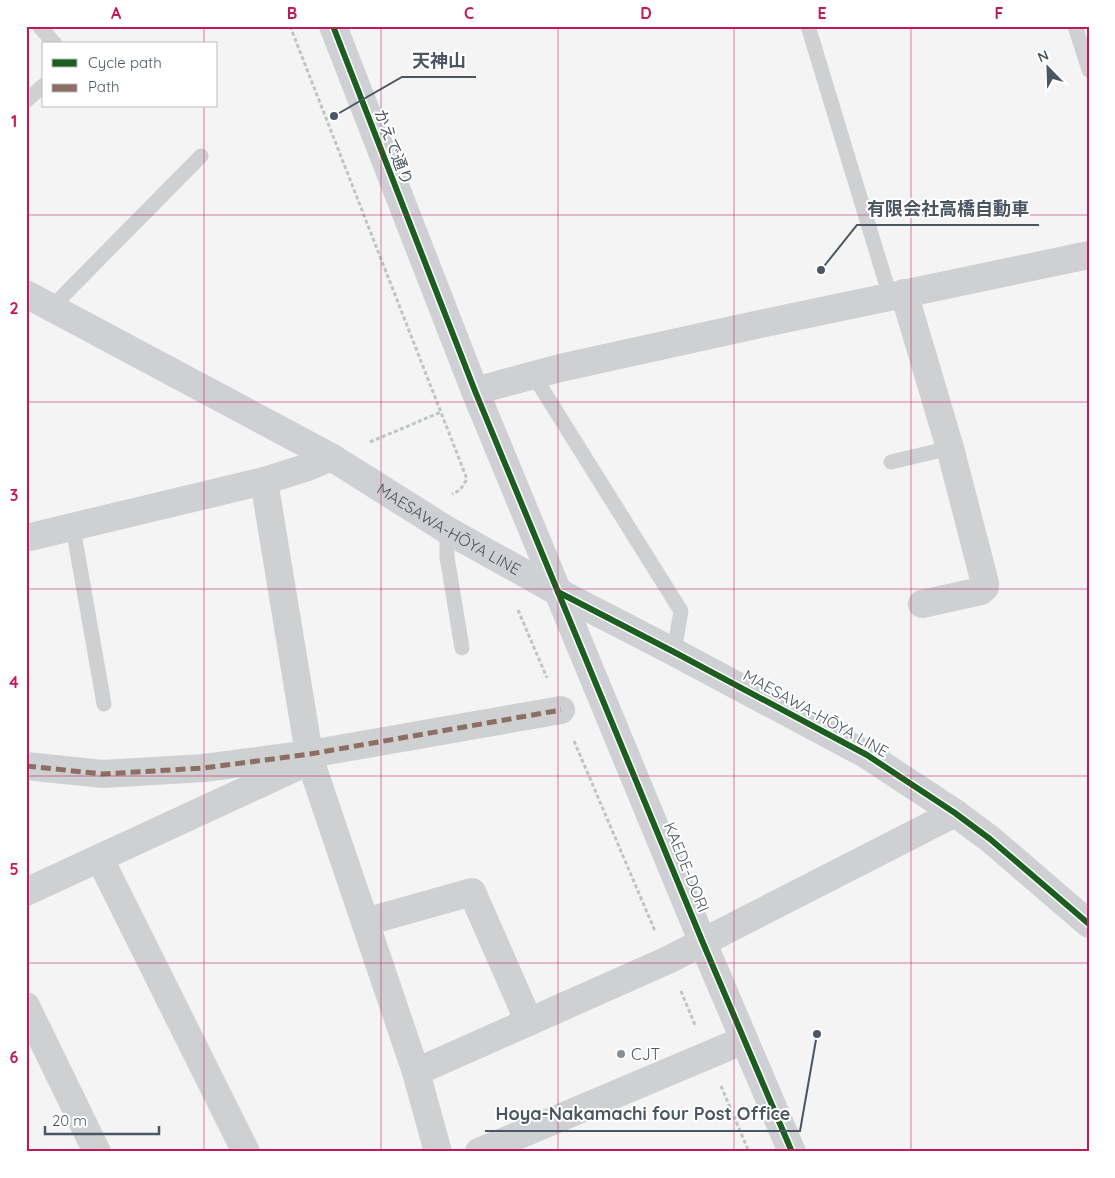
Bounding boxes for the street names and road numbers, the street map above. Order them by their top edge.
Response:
street label: かえで通り [370,106,418,188]
street label: MAESAWA-HŌYA LINE [373,479,524,579]
street label: MAESAWA-HŌYA LINE [740,665,892,761]
street label: KAEDE-DORI [660,819,714,915]

